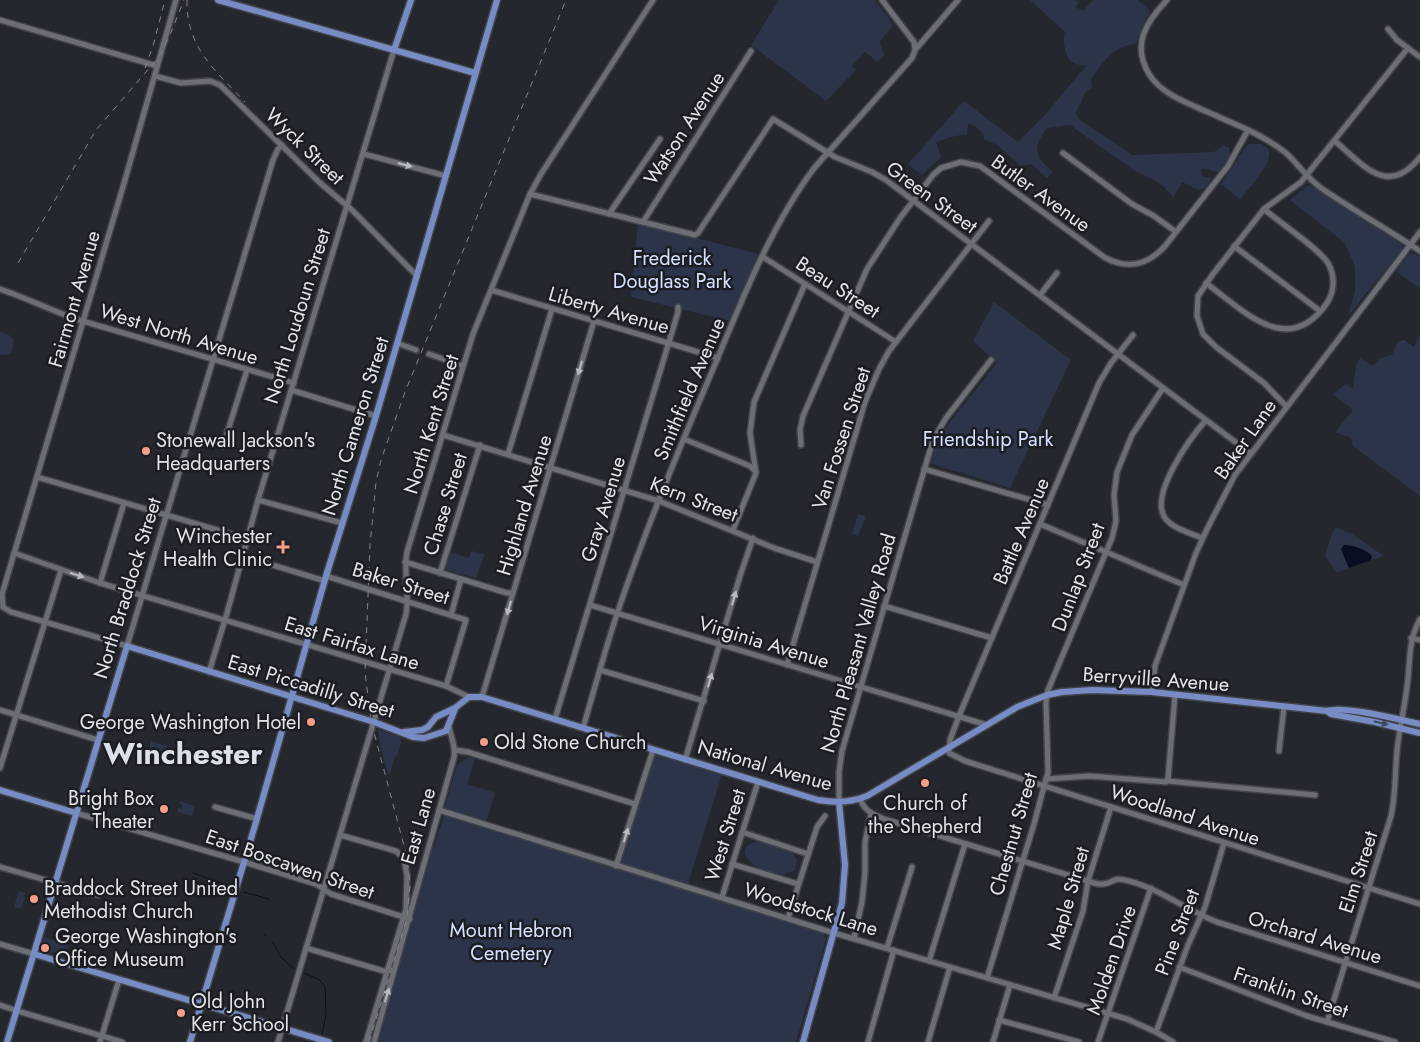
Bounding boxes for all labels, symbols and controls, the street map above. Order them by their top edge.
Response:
street label: Watson Avenue [637,66,732,191]
street label: Wyck Street [258,101,351,192]
street label: Butler Avenue [985,147,1096,239]
street label: Green Street [880,154,984,241]
one-way arrow [397,161,412,169]
street label: North Loudoun Street [257,225,338,407]
street label: Fairmont Avenue [41,227,108,371]
park label: Frederick Douglass Park [613,244,731,296]
street label: Beau Street [790,249,886,326]
street label: Liberty Avenue [545,279,673,342]
street label: West North Avenue [96,297,262,372]
street label: Smithfield Avenue [646,313,733,465]
street label: North Cameron Street [314,333,397,519]
street label: North Kent Street [396,351,467,498]
one-way arrow [576,361,584,376]
street label: Van Fossen Street [805,363,878,513]
street label: Baker Lane [1207,393,1284,485]
park label: Friendship Park [923,425,1054,454]
place label: Stonewall Jackson's Headquarters [156,426,315,478]
street label: Highland Avenue [489,431,560,579]
marker: Stonewall Jackson's Headquarters [140,445,152,457]
street label: Chase Street [416,449,475,559]
street label: Gray Avenue [574,453,633,565]
street label: Kern Street [646,469,742,530]
street label: Battle Avenue [986,473,1057,589]
street label: North Braddock Street [86,494,169,682]
street label: Dunlap Street [1045,519,1112,636]
place label: Winchester Health Clinic [163,522,272,574]
street label: North Pleasant Valley Road [813,530,904,756]
marker: Winchester Health Clinic [276,540,290,554]
street label: Baker Street [349,555,453,612]
one-way arrow [70,571,85,579]
one-way arrow [730,590,738,605]
one-way arrow [504,600,512,615]
street label: East Fairfax Lane [281,609,423,678]
street label: Virginia Avenue [695,609,833,676]
street label: East Piccadilly Street [224,647,398,726]
street label: Berryville Avenue [1082,660,1230,699]
one-way arrow [706,672,714,687]
place label: George Washington Hotel [80,708,301,737]
marker: George Washington Hotel [305,716,317,728]
one-way arrow [1373,719,1388,727]
place label: Old Stone Church [494,728,647,757]
district label: Winchester [103,732,263,775]
street label: National Avenue [694,732,836,799]
marker: Old Stone Church [478,736,490,748]
street label: Chestnut Street [982,769,1045,899]
marker: Church of the Shepherd [919,777,931,789]
street label: Woodland Avenue [1106,778,1263,853]
place label: Bright Box Theater [68,784,155,836]
street label: East Lane [394,784,443,868]
street label: West Street [698,785,753,885]
place label: Church of the Shepherd [868,789,982,841]
marker: Bright Box Theater [158,803,170,815]
street label: East Boscawen Street [202,822,378,907]
one-way arrow [622,827,630,842]
street label: Elm Street [1332,827,1385,917]
street label: Maple Street [1040,843,1097,953]
place label: Braddock Street United Methodist Church [44,874,238,926]
street label: Woodstock Lane [740,875,882,944]
street label: Pine Street [1148,884,1207,980]
marker: Braddock Street United Methodist Church [28,893,40,905]
street label: Molden Drive [1079,901,1144,1019]
street label: Orchard Avenue [1244,903,1385,972]
park label: Mount Hebron Cemetery [450,916,572,968]
place label: George Washington's Office Museum [55,922,236,974]
marker: George Washington's Office Museum [39,942,51,954]
street label: Franklin Street [1230,959,1352,1026]
place label: Old John Kerr School [191,987,289,1039]
one-way arrow [384,988,392,1003]
marker: Old John Kerr School [175,1007,187,1019]

